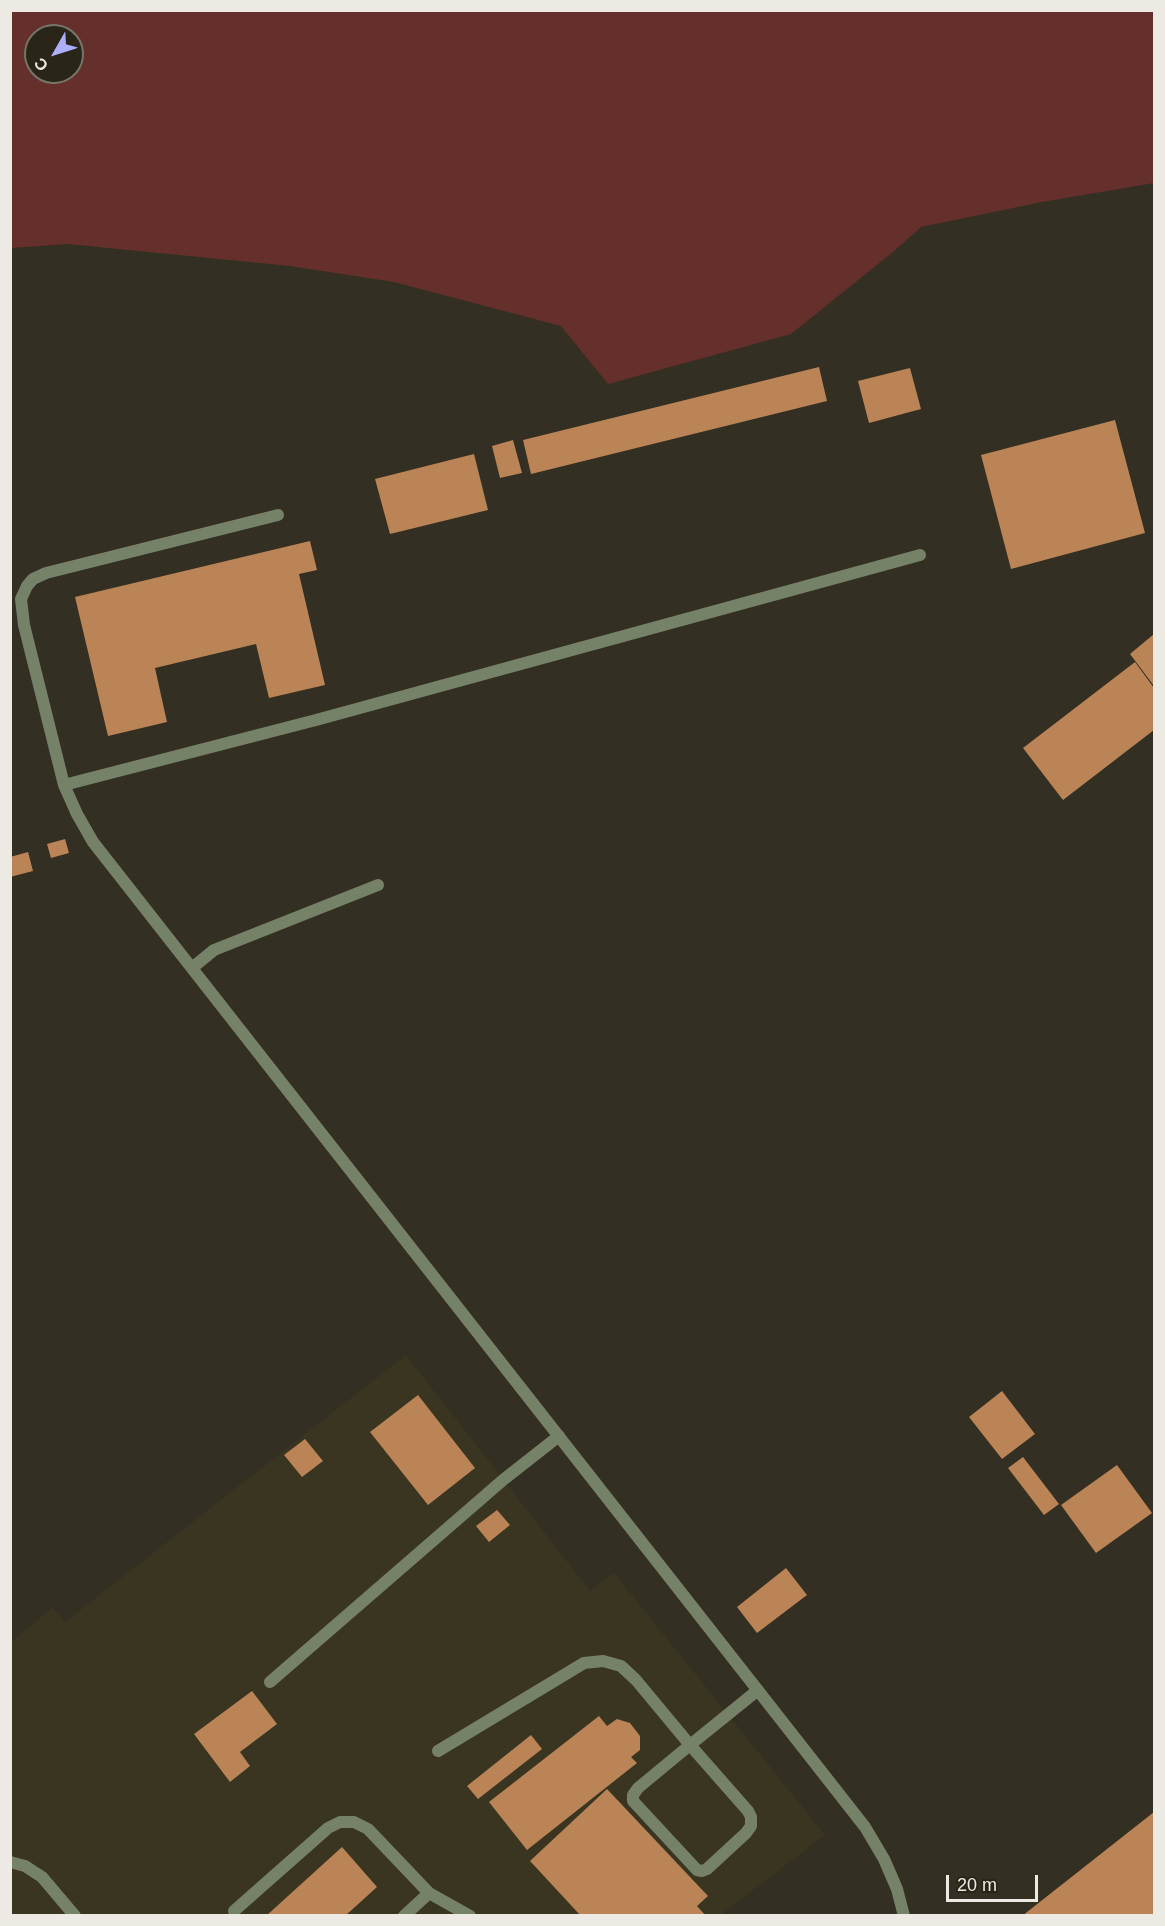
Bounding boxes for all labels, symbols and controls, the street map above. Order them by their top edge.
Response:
north arrow [24,24,84,84]
text: С [31,55,51,74]
scale bar [949,1863,1040,1901]
text: 20 m [957,1875,997,1895]

